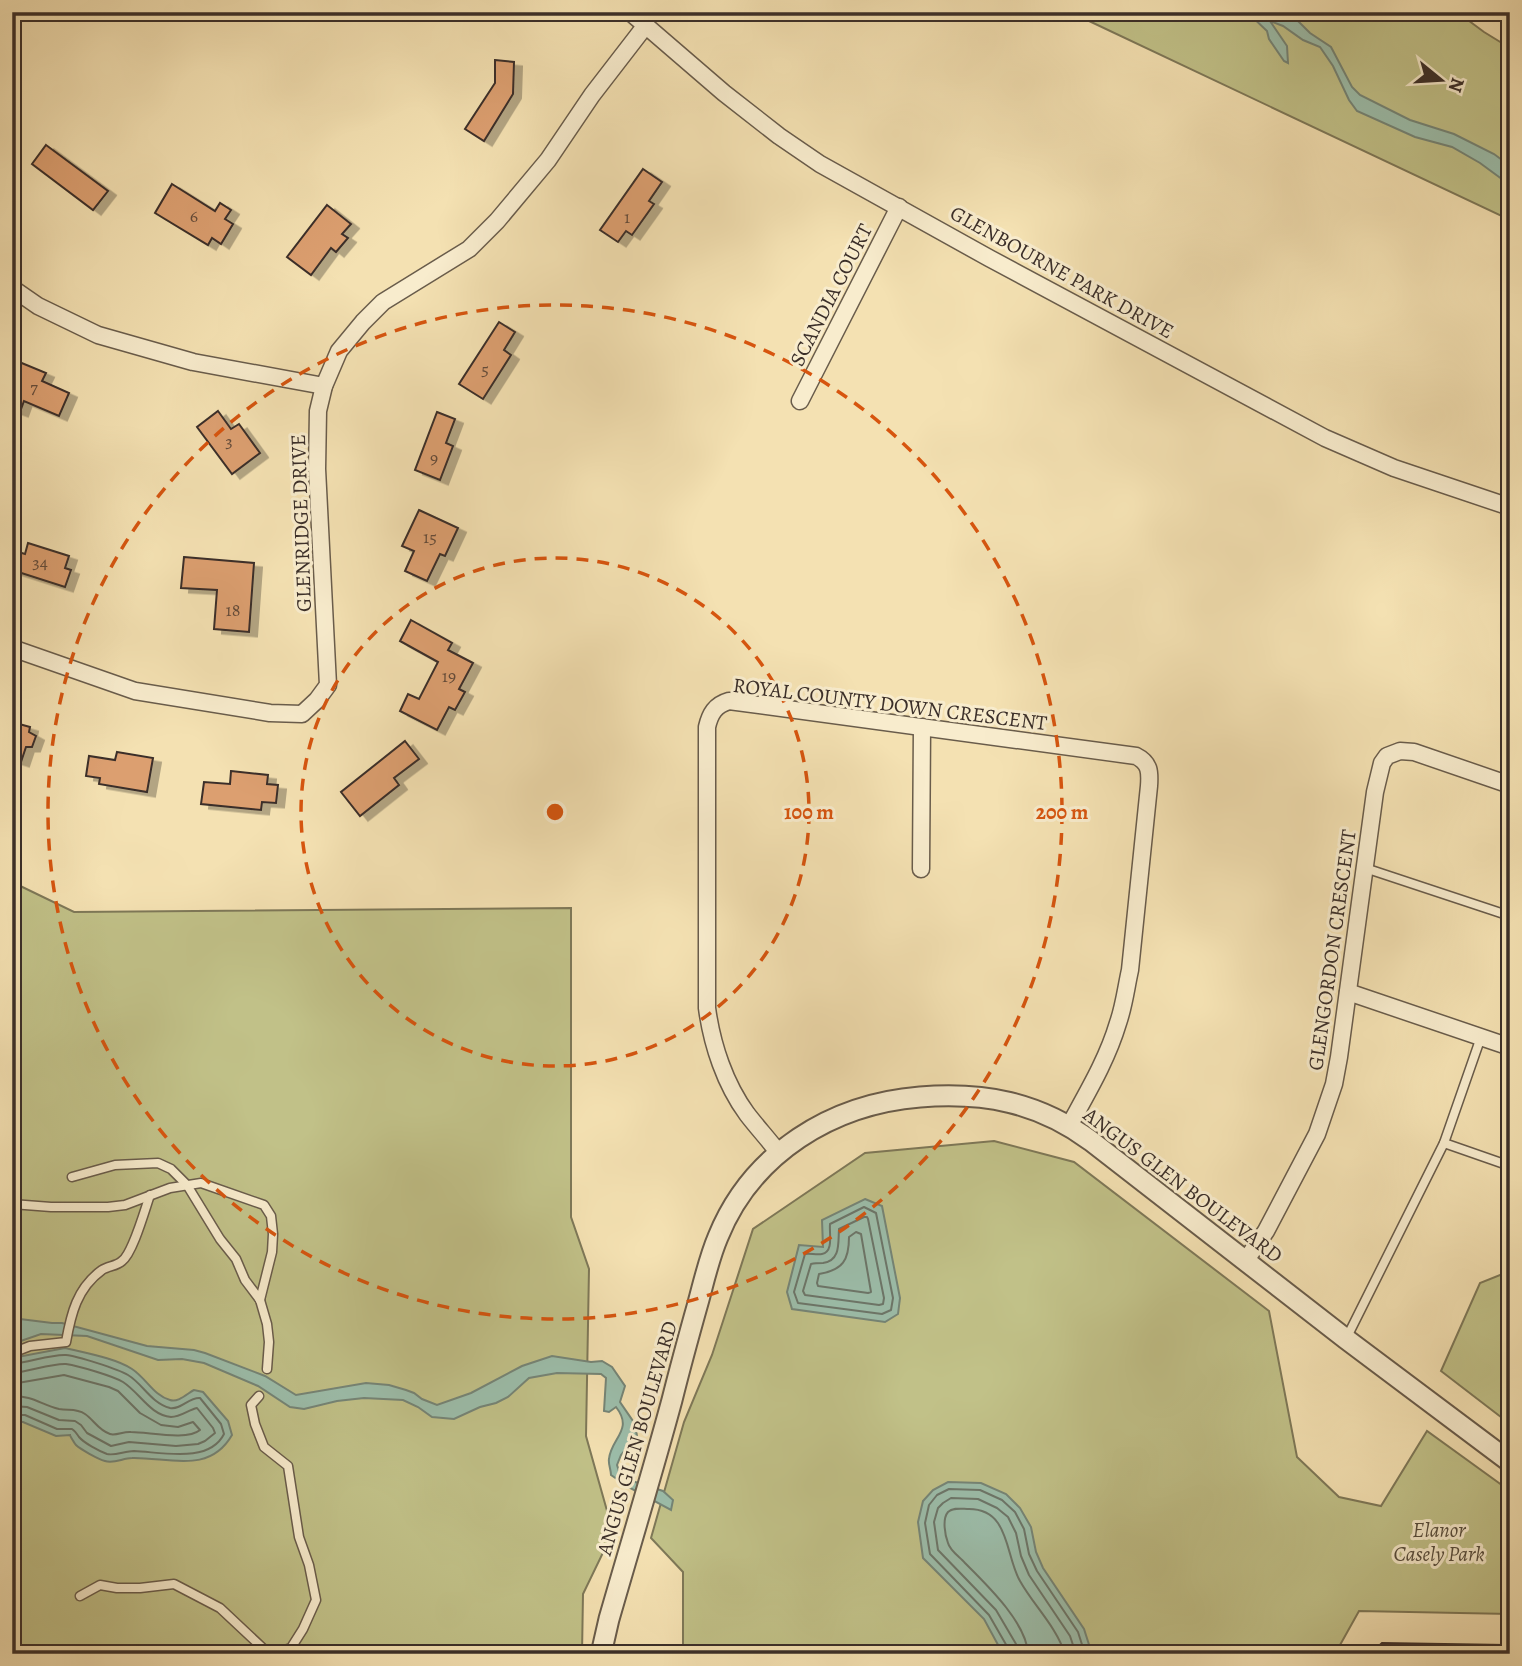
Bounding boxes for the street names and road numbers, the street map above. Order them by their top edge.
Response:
street label: GLENBOURNE PARK DRIVE [945,199,1179,345]
street label: SCANDIA COURT [783,219,879,371]
street label: GLENRIDGE DRIVE [284,434,318,612]
street label: ROYAL COUNTY DOWN CRESCENT [731,671,1049,737]
street label: GLENGORDON CRESCENT [1301,827,1363,1072]
street label: ANGUS GLEN BOULEVARD [1077,1100,1288,1269]
street label: ANGUS GLEN BOULEVARD [590,1318,684,1559]

